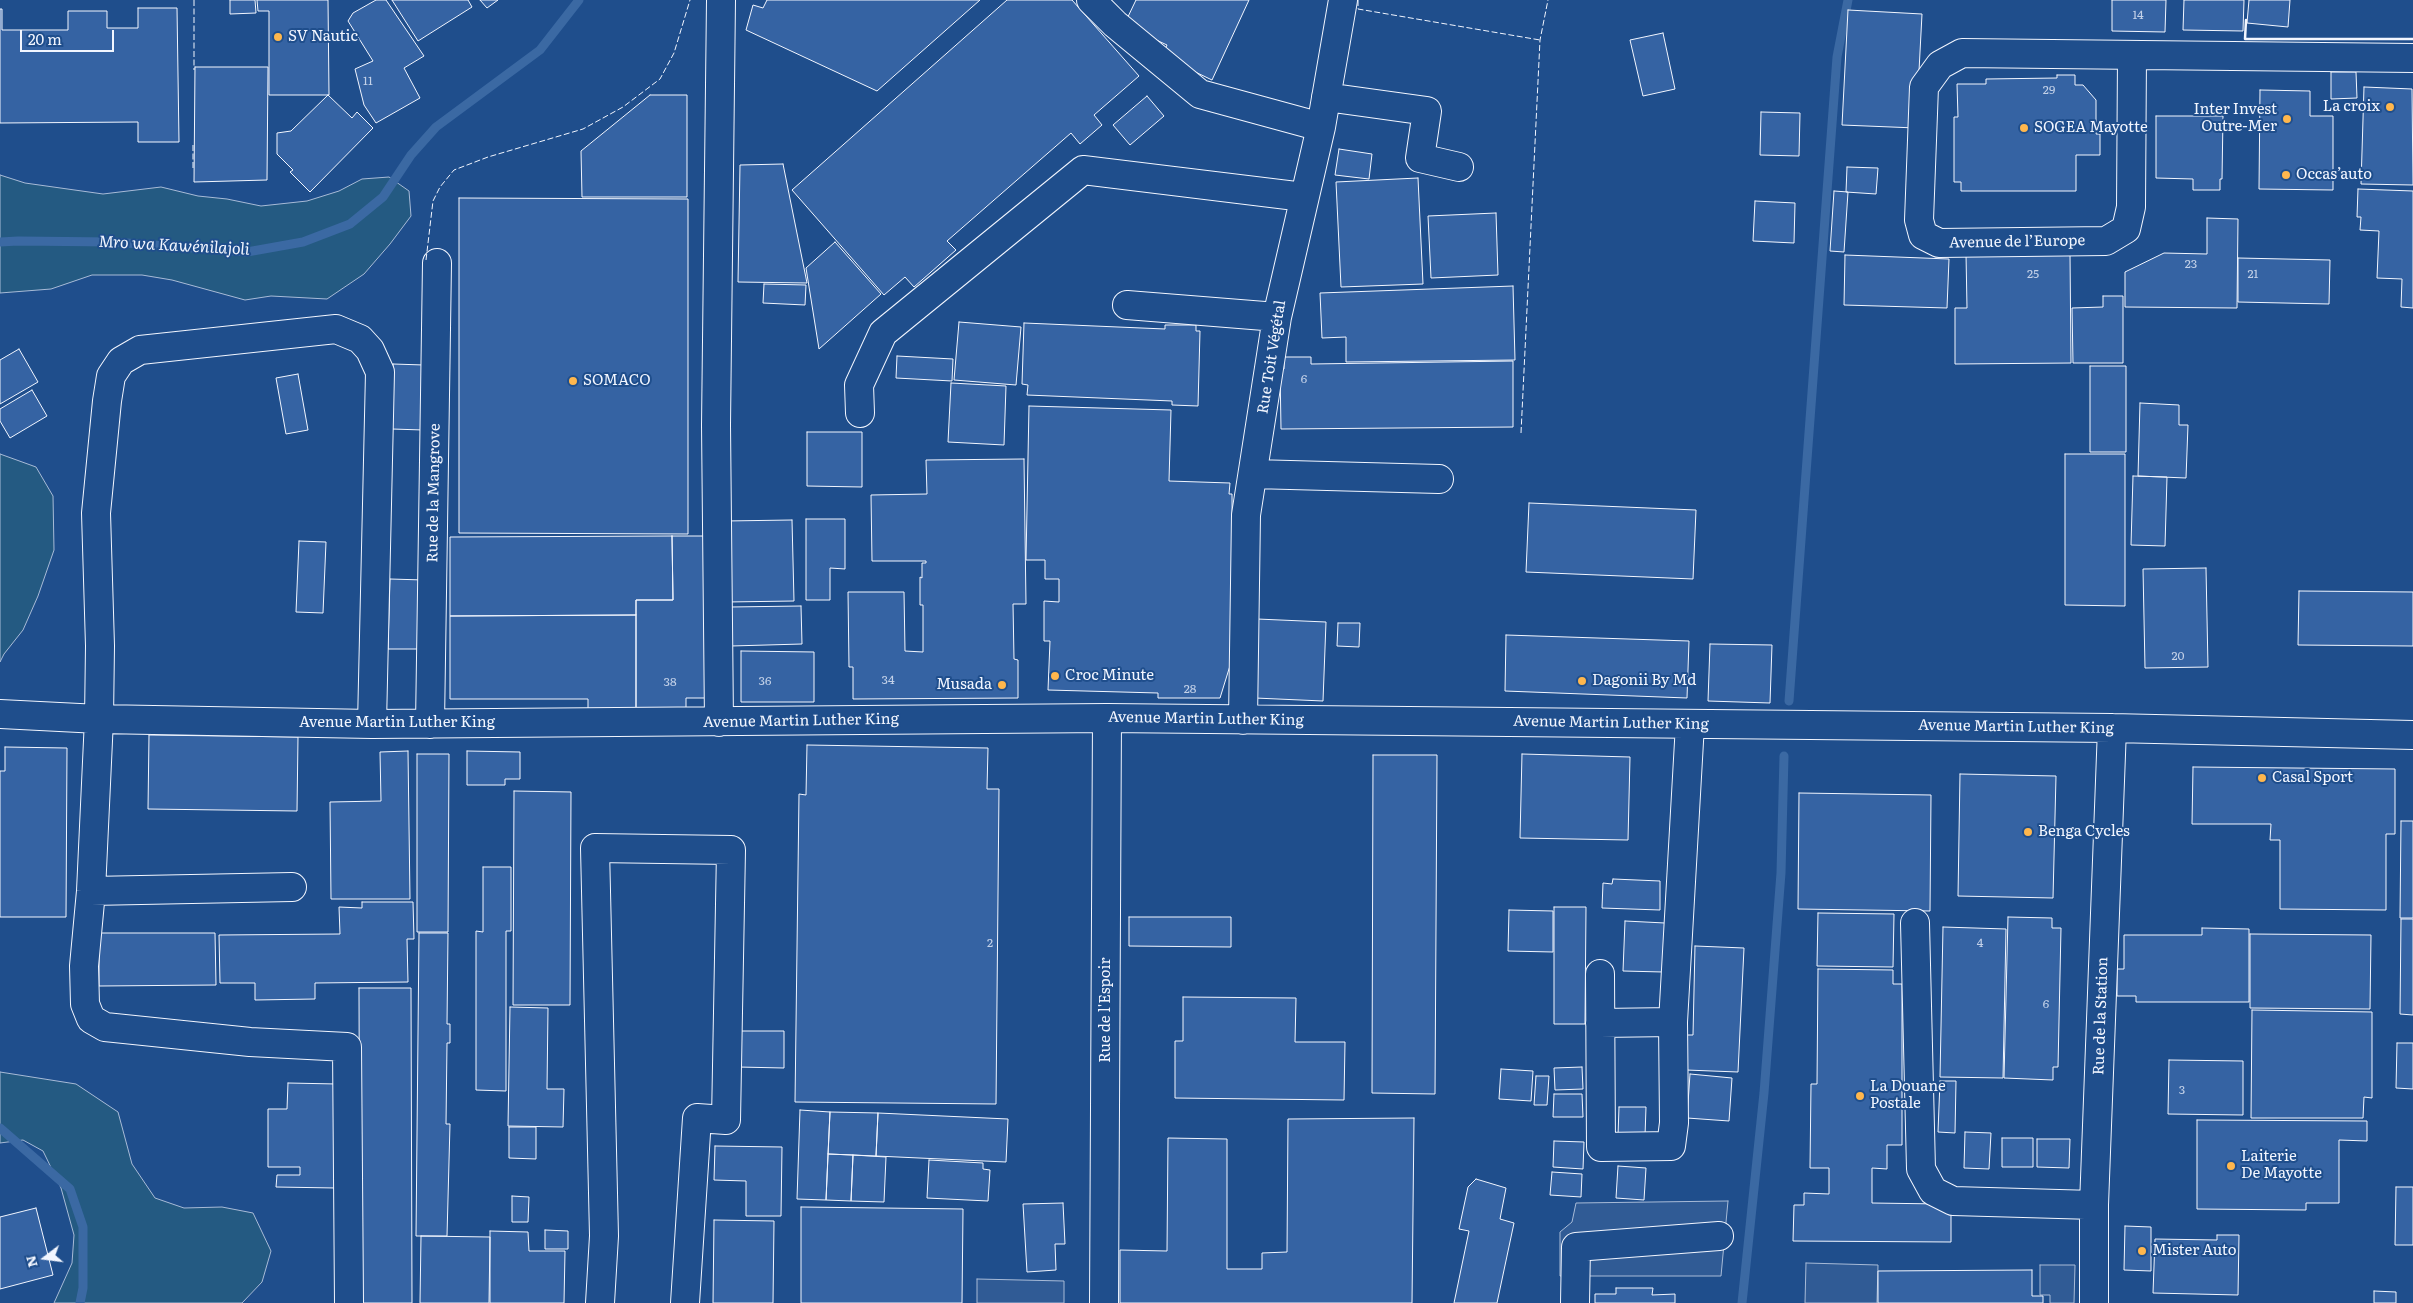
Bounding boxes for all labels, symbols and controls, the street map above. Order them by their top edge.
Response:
house number: 14 [2132,8,2144,22]
scale bar [22,20,116,52]
text: 20 m [28,27,62,50]
place label: SV Nautic [288,28,358,46]
marker: SV Nautic [272,31,284,43]
house number: 11 [363,74,373,88]
house number: 29 [2043,83,2055,97]
place label: La croix [2323,98,2380,116]
place label: Inter Invest Outre-Mer [2193,101,2277,136]
marker: La croix [2384,101,2396,113]
marker: Inter Invest Outre-Mer [2281,113,2293,125]
place label: SOGEA Mayotte [2034,119,2148,137]
marker: SOGEA Mayotte [2018,122,2030,134]
place label: Occas’auto [2296,166,2372,184]
marker: Occas’auto [2280,169,2292,181]
water label: Mro wa Kawénilajoli [98,232,250,260]
street label: Avenue de l’Europe [1949,232,2085,252]
house number: 23 [2185,257,2197,271]
house number: 25 [2027,267,2039,281]
house number: 21 [2248,267,2258,281]
street label: Rue Toit Végétal [1254,299,1290,415]
place label: SOMACO [583,372,651,390]
house number: 6 [1301,372,1307,386]
marker: SOMACO [567,375,579,387]
street label: Rue de la Mangrove [424,423,444,563]
house number: 20 [2171,649,2185,663]
place label: Croc Minute [1065,667,1154,685]
marker: Croc Minute [1049,670,1061,682]
place label: Dagonii By Md [1592,672,1696,690]
house number: 34 [881,673,895,687]
house number: 36 [759,674,771,688]
house number: 38 [663,675,677,689]
marker: Dagonii By Md [1576,675,1588,687]
place label: Musada [936,676,992,694]
marker: Musada [996,679,1008,691]
house number: 28 [1184,682,1196,696]
street label: Avenue Martin Luther King [1108,708,1304,730]
street label: Avenue Martin Luther King [703,710,899,732]
street label: Avenue Martin Luther King [1513,712,1709,734]
street label: Avenue Martin Luther King [299,714,495,732]
street label: Avenue Martin Luther King [1918,716,2114,738]
place label: Casal Sport [2272,769,2353,787]
marker: Casal Sport [2256,772,2268,784]
place label: Benga Cycles [2038,823,2130,841]
marker: Benga Cycles [2022,826,2034,838]
house number: 2 [987,936,993,950]
house number: 4 [1977,936,1983,950]
street label: Rue de l'Espoir [1097,957,1115,1063]
street label: Rue de la Station [2090,957,2112,1075]
house number: 6 [2043,997,2049,1011]
place label: La Douane Postale [1870,1078,1946,1113]
house number: 3 [2179,1083,2185,1097]
marker: La Douane Postale [1854,1090,1866,1102]
place label: Laiterie De Mayotte [2241,1148,2322,1183]
marker: Laiterie De Mayotte [2225,1160,2237,1172]
north arrow [20,1233,70,1283]
place label: Mister Auto [2152,1242,2237,1260]
marker: Mister Auto [2136,1245,2148,1257]
text: N [19,1254,42,1270]

